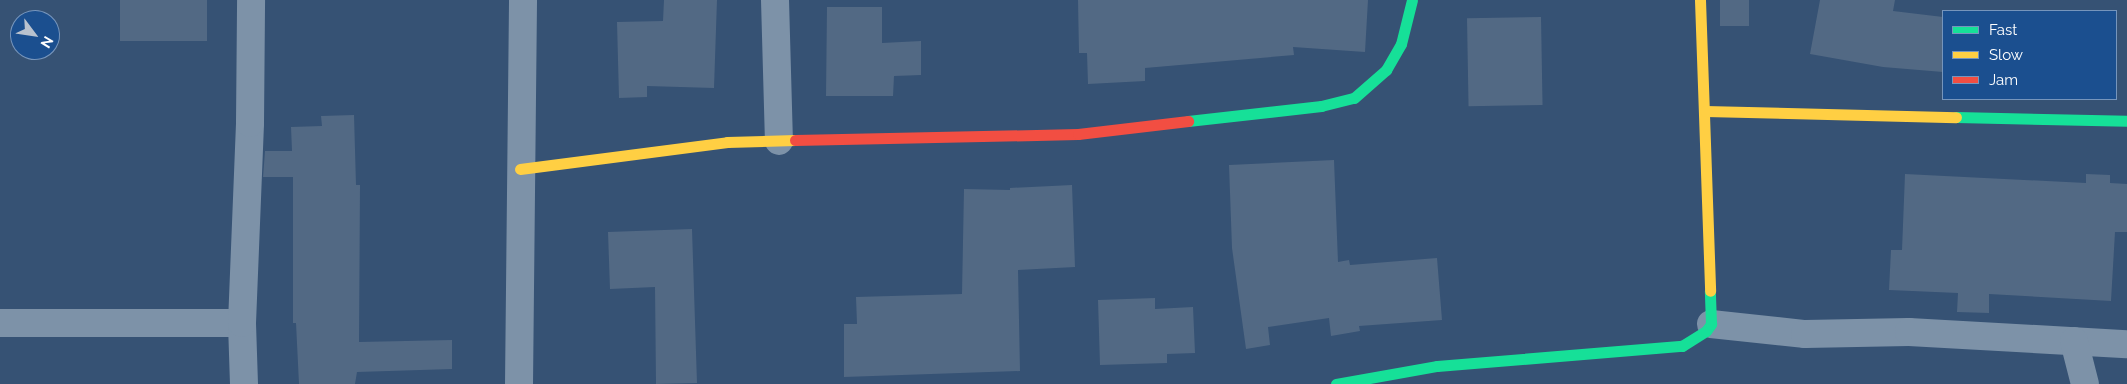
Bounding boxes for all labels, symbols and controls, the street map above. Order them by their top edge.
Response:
north arrow [10,10,60,60]
legend [1942,10,2117,100]
text: Fast [1989,21,2017,39]
text: N [37,34,57,51]
text: Slow [1989,46,2023,64]
text: Jam [1989,71,2018,89]

